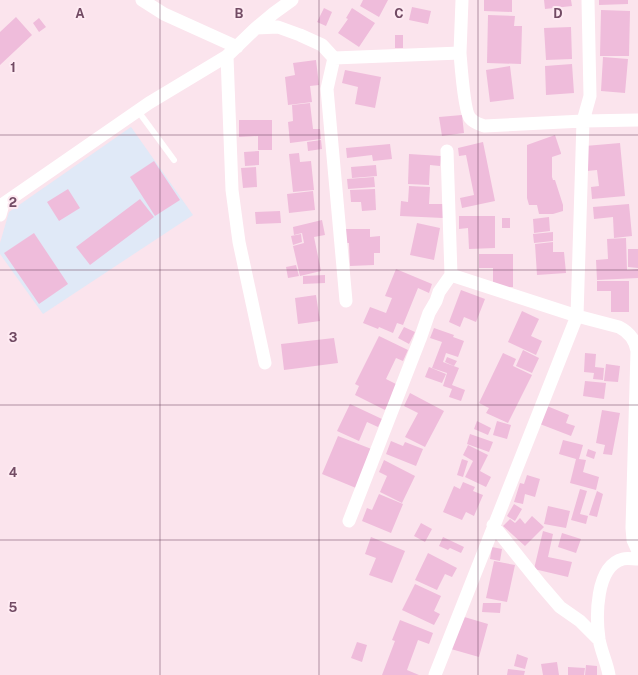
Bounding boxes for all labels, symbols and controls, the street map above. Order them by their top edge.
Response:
text: A [75,6,85,21]
text: B [235,6,244,21]
text: C [394,6,404,21]
text: D [553,6,563,21]
text: 1 [10,60,16,75]
text: 2 [9,195,17,210]
text: 3 [9,330,18,345]
text: 4 [9,465,18,480]
text: 5 [9,600,18,615]

